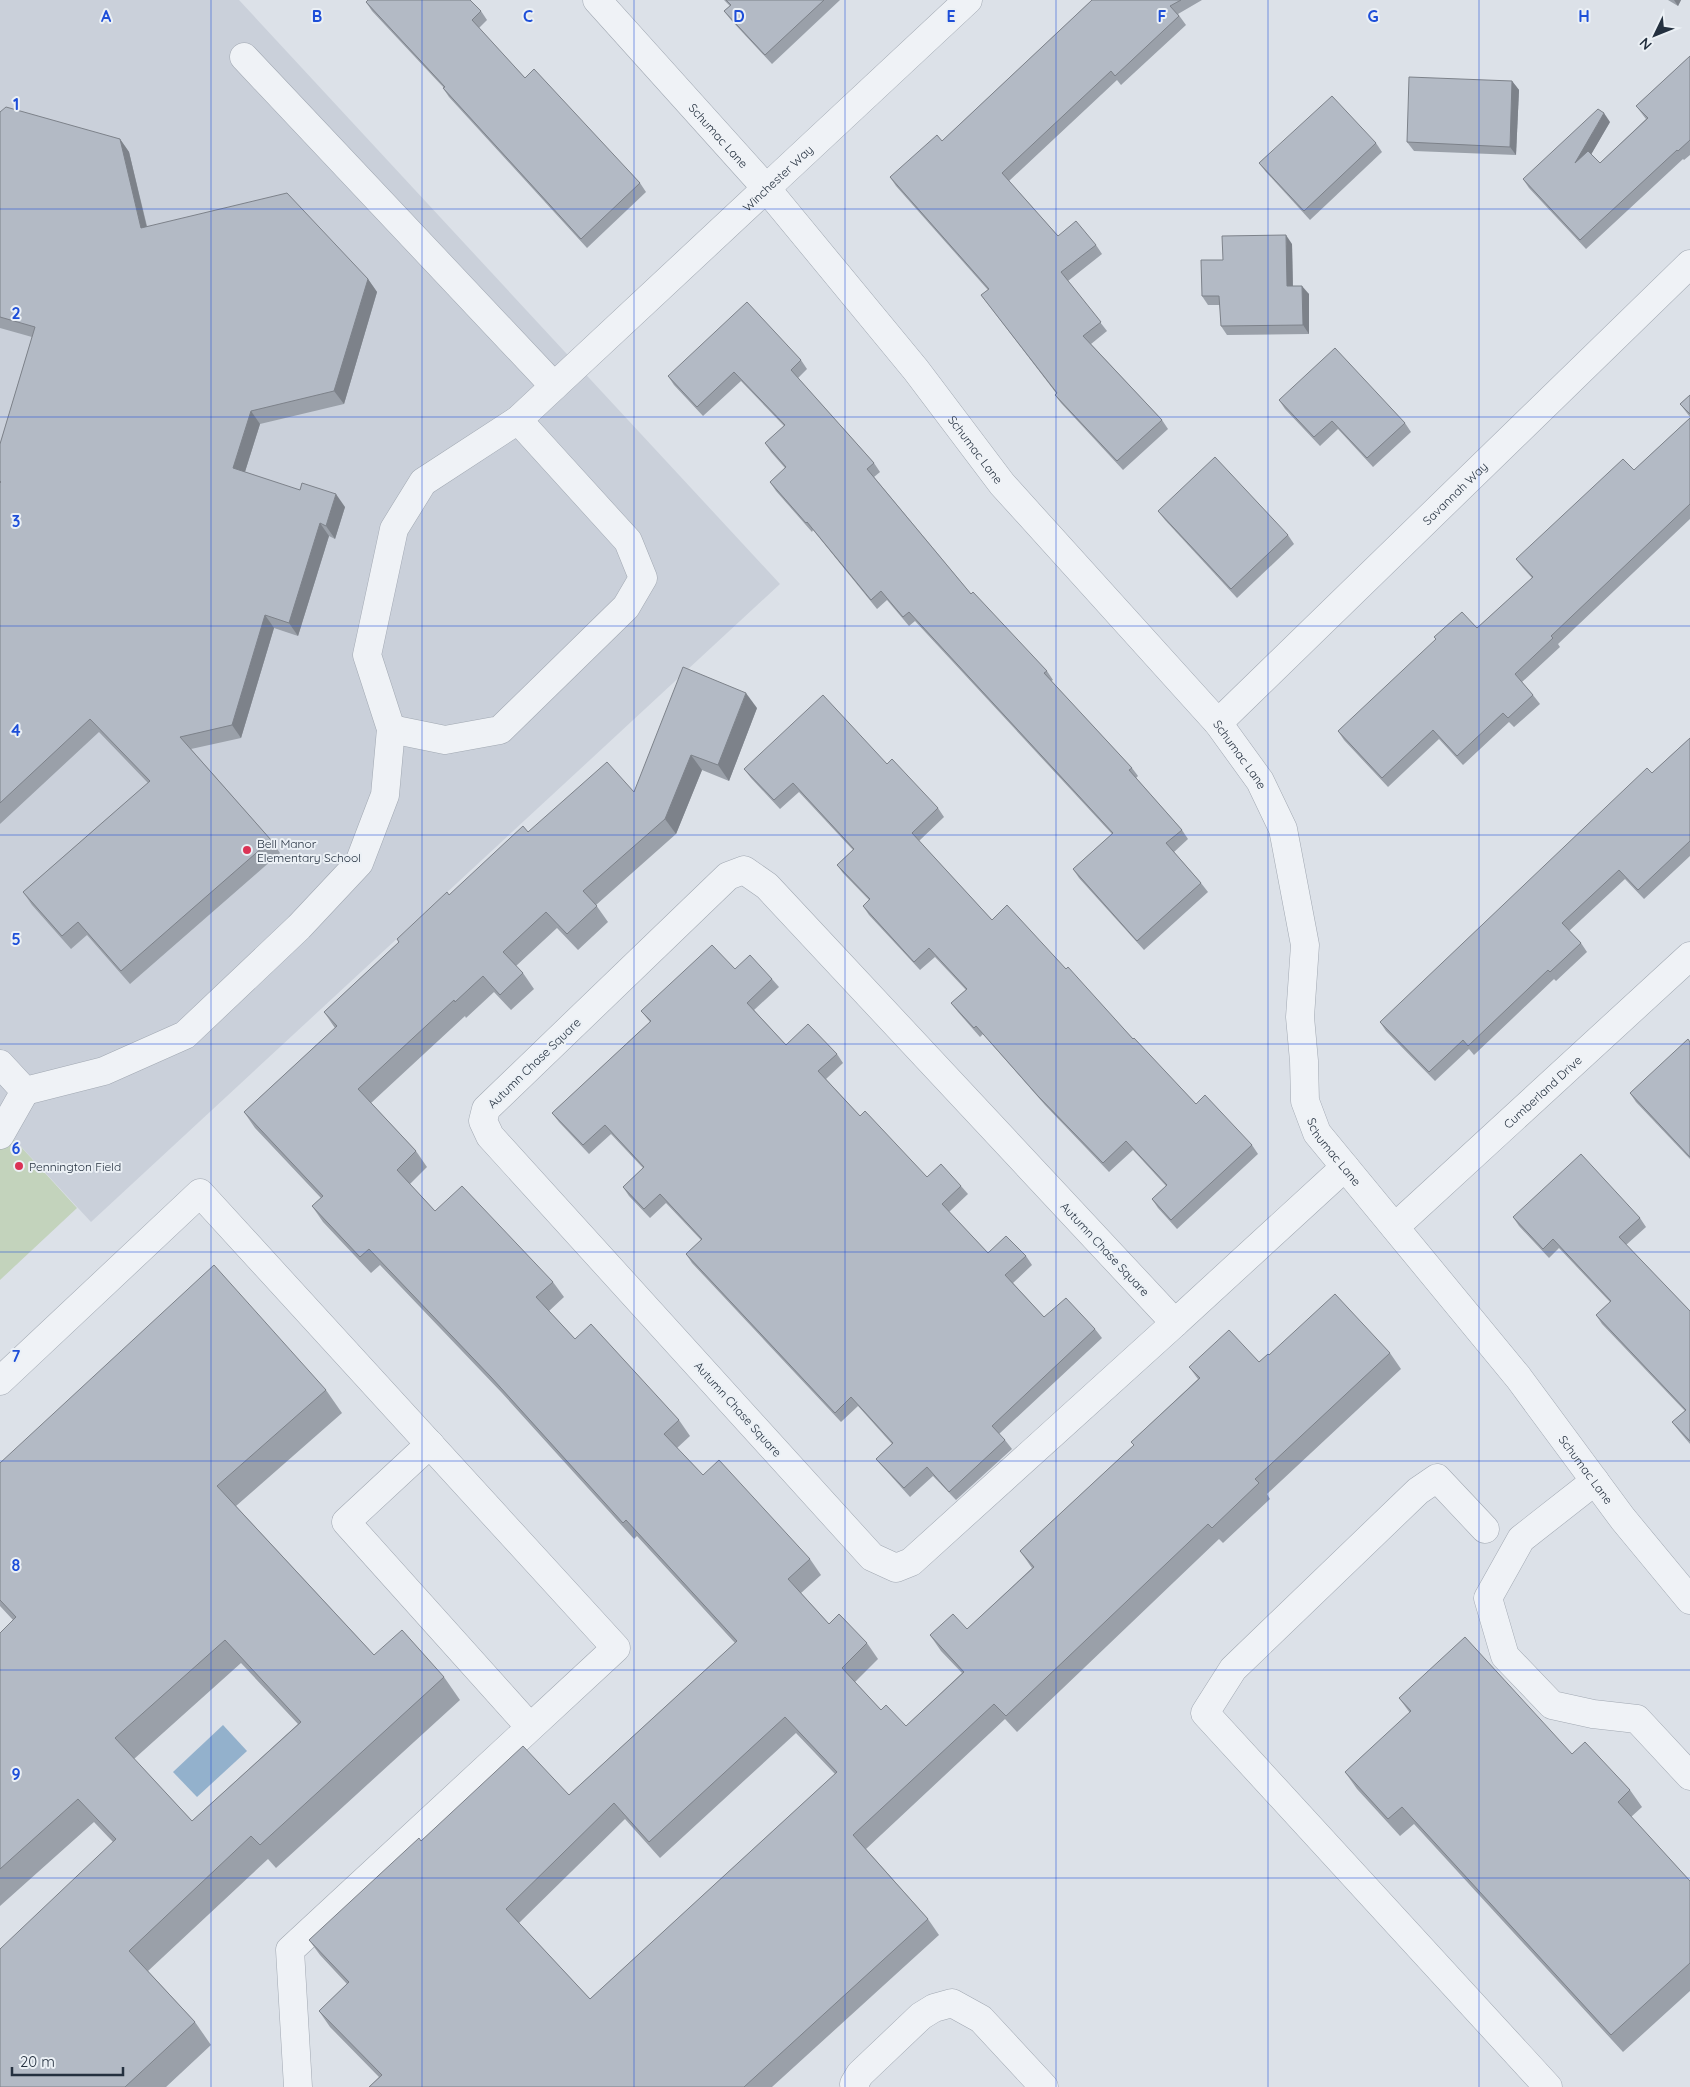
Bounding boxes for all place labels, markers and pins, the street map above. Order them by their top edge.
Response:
place label: Bell Manor Elementary School [257,836,361,865]
marker: Bell Manor Elementary School [241,844,253,856]
place label: Pennington Field [29,1159,121,1174]
marker: Pennington Field [13,1160,25,1172]

